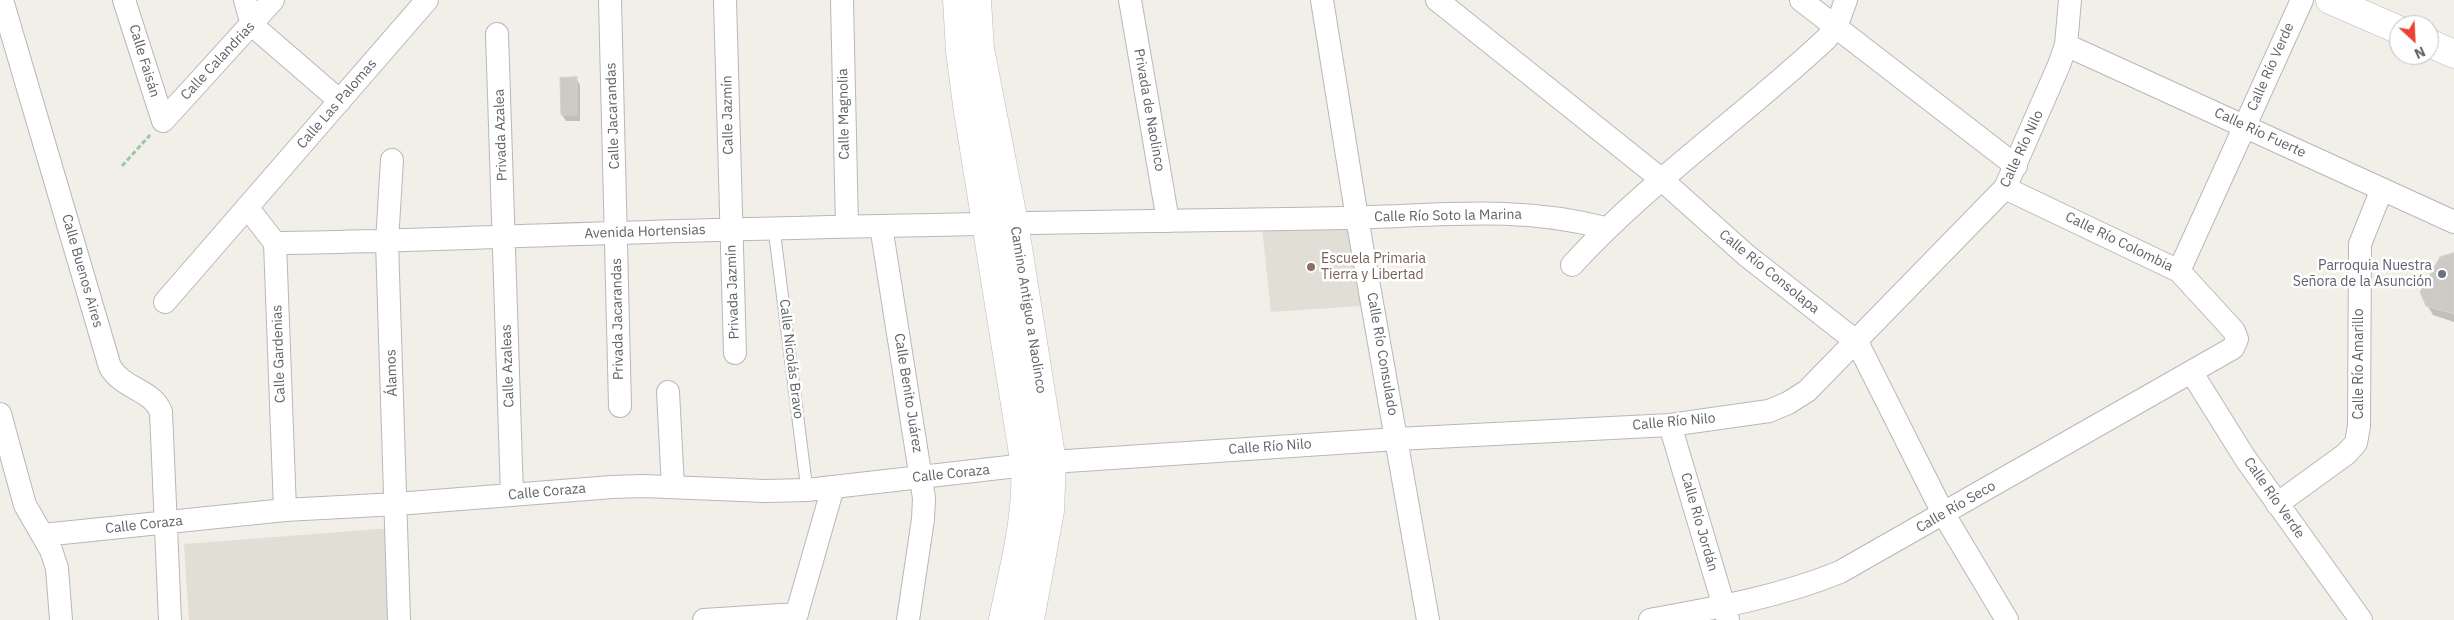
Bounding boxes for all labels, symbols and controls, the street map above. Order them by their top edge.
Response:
north arrow [2389,15,2439,65]
street label: Calle Calandrias [177,18,259,104]
street label: Calle Río Verde [2244,20,2298,114]
street label: Calle Faisán [125,23,163,99]
text: N [2412,42,2428,63]
street label: Privada de Naolinco [1130,47,1168,173]
street label: Calle Las Palomas [293,56,381,152]
street label: Calle Jacarandas [603,62,623,170]
street label: Calle Magnolia [835,68,853,160]
street label: Calle Jazmín [719,75,737,155]
street label: Privada Azalea [491,89,511,181]
street label: Calle Río Fuerte [2212,104,2308,162]
street label: Calle Río Nilo [1997,108,2047,190]
street label: Calle Río Soto la Marina [1374,206,1522,226]
street label: Calle Río Colombia [2062,209,2176,275]
street label: Calle Buenos Aires [58,212,106,330]
street label: Avenida Hortensias [584,221,706,243]
street label: Camino Antiguo a Naolinco [1006,225,1050,395]
street label: Calle Río Consolapa [1715,226,1823,318]
street label: Privada Jazmín [723,244,743,340]
place label: Escuela Primaria Tierra y Libertad [1321,251,1426,284]
street label: Privada Jacarandas [609,258,627,380]
place label: Parroquia Nuestra Señora de la Asunción [2293,258,2432,290]
marker: Escuela Primaria Tierra y Libertad [1305,261,1317,273]
marker: Parroquia Nuestra Señora de la Asunción [2436,268,2448,280]
street label: Calle Río Consulado [1363,291,1401,417]
street label: Calle Nicolás Bravo [775,298,807,420]
street label: Calle Gardenias [269,304,289,404]
street label: Calle Río Amarillo [2351,308,2367,420]
street label: Calle Azaleas [498,324,518,408]
street label: Calle Benito Juárez [890,332,926,454]
street label: Álamos [383,349,401,397]
street label: Calle Río Nilo [1632,410,1716,434]
street label: Calle Río Nilo [1228,436,1312,458]
street label: Calle Río Verde [2240,454,2308,542]
street label: Calle Coraza [911,462,991,486]
street label: Calle Río Jordán [1677,471,1721,573]
street label: Calle Río Seco [1913,477,1999,537]
street label: Calle Coraza [508,480,586,504]
street label: Calle Coraza [104,513,184,537]

